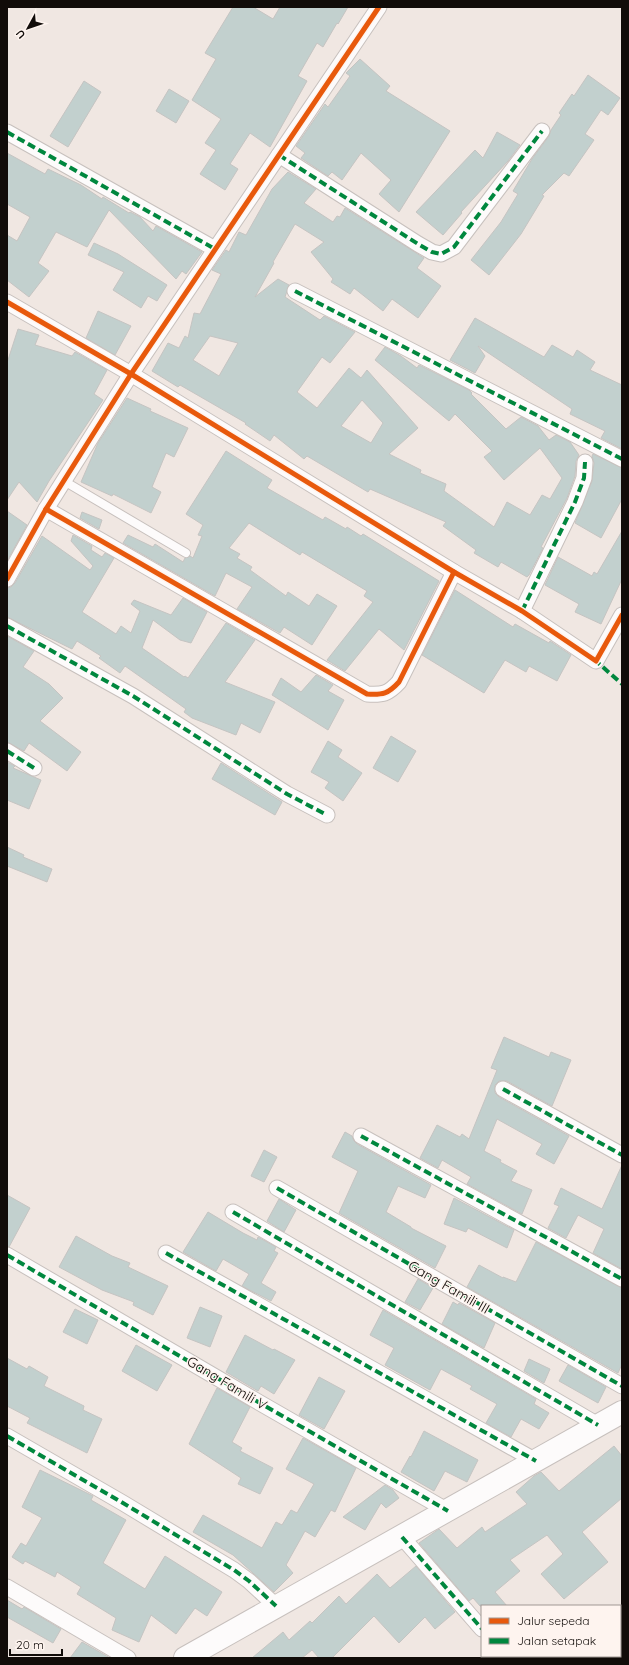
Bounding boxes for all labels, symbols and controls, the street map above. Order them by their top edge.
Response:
north arrow [8,8,48,48]
text: U [12,27,28,42]
street label: Gang Famili III [405,1256,493,1318]
street label: Gang Famili V [184,1352,270,1414]
legend [481,1605,621,1657]
text: Jalur sepeda [517,1613,590,1628]
scale bar [10,1631,62,1657]
text: Jalan setapak [517,1633,596,1648]
text: 20 m [16,1637,44,1652]

